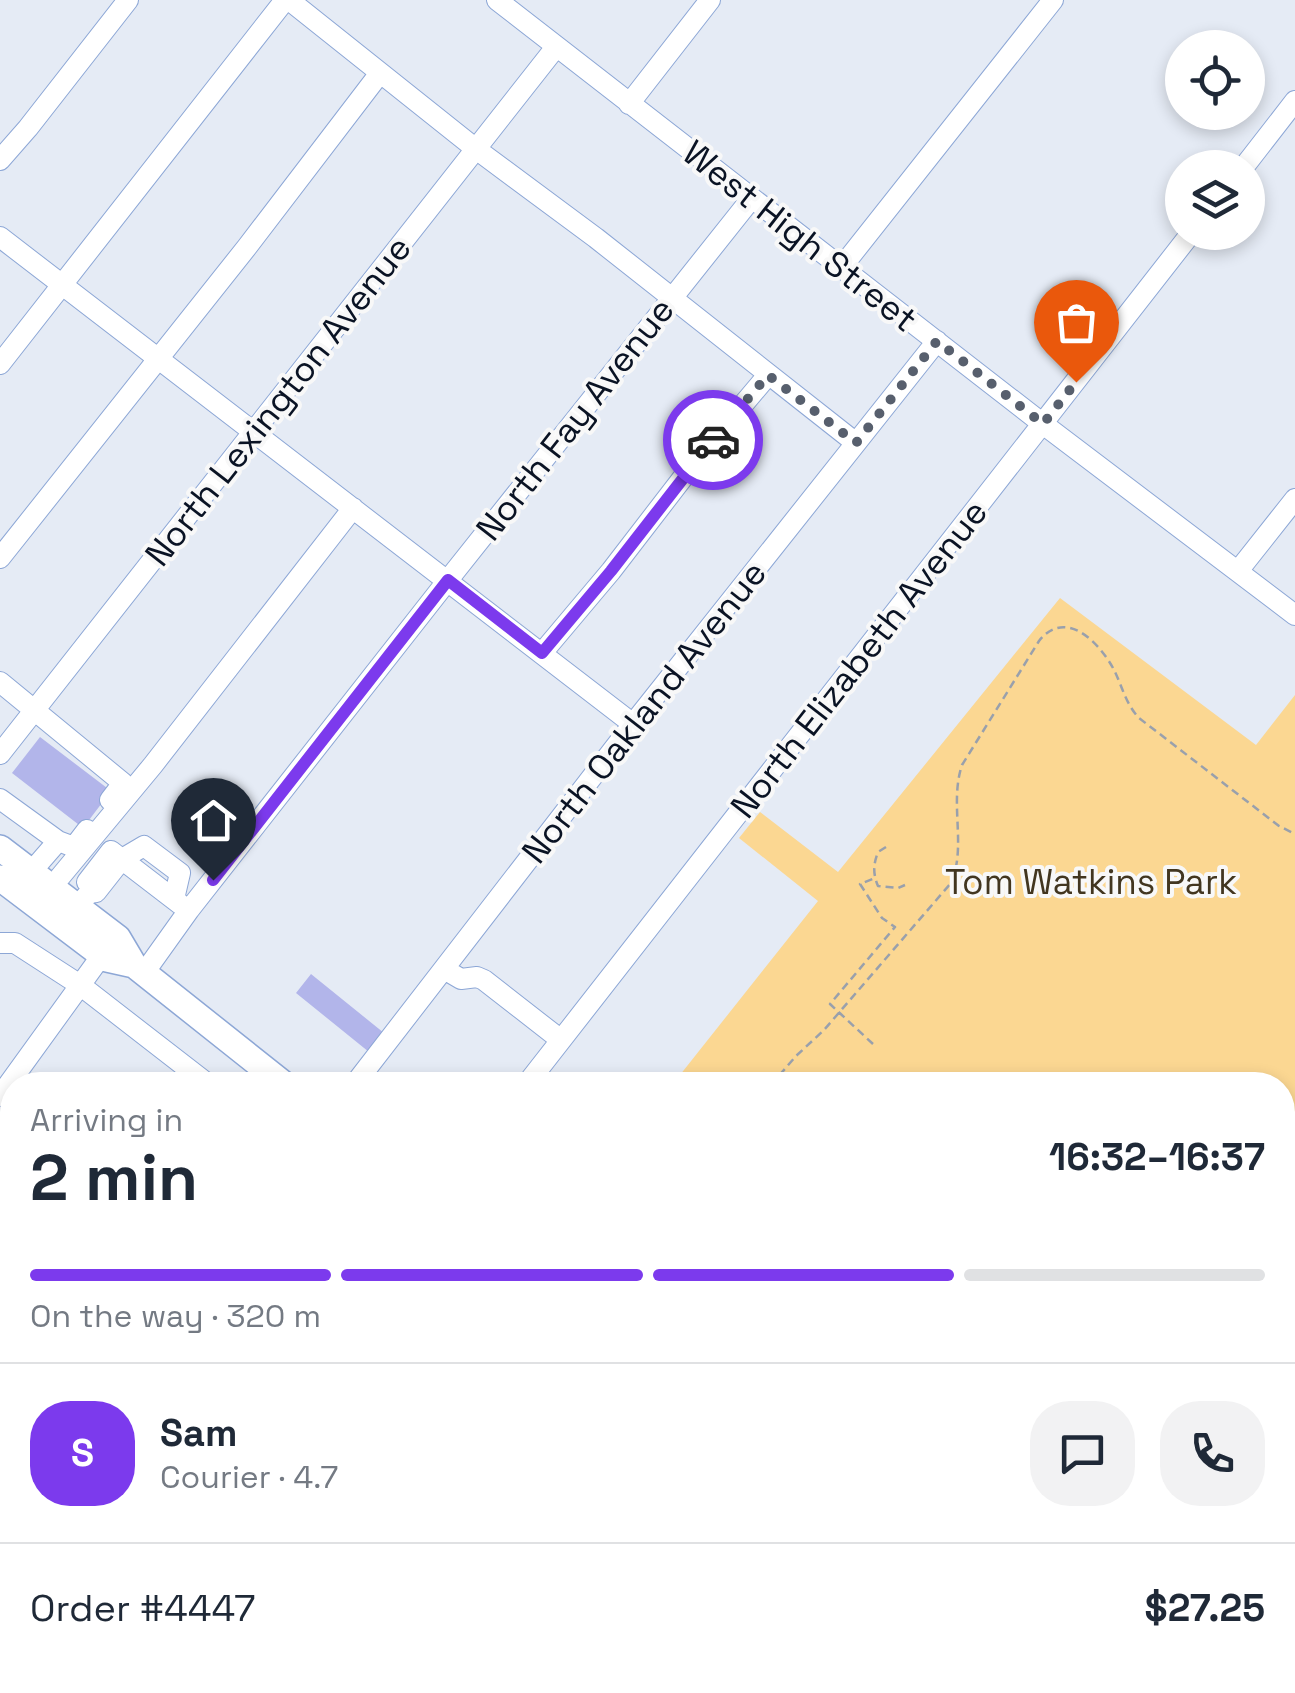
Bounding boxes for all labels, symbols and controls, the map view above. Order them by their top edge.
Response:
map controls [1165,30,1265,250]
button: locate [1165,30,1265,130]
street label: West High Street [674,131,926,341]
button: layers [1165,150,1265,250]
street label: North Lexington Avenue [135,227,421,575]
pin [1034,280,1119,383]
street label: North Fay Avenue [466,289,684,549]
icon: bag [1049,295,1104,350]
courier [663,390,763,490]
icon: car [686,413,741,468]
street label: North Elizabeth Avenue [721,491,997,827]
street label: North Oakland Avenue [512,552,776,872]
pin [171,778,256,881]
icon: home [186,793,241,848]
park label: Tom Watkins Park [945,860,1237,904]
text: Arriving in [30,1100,183,1140]
text: 16:32–16:37 [1049,1133,1265,1181]
text: 2 min [30,1136,198,1219]
text: On the way · 320 m [30,1296,321,1336]
button: chat [1030,1401,1135,1506]
button: phone [1160,1401,1265,1506]
text: Sam [160,1409,237,1457]
text: S [71,1429,94,1477]
text: Courier · 4.7 [160,1457,338,1497]
text: Order #4447 [30,1584,255,1632]
text: $27.25 [1145,1584,1265,1632]

